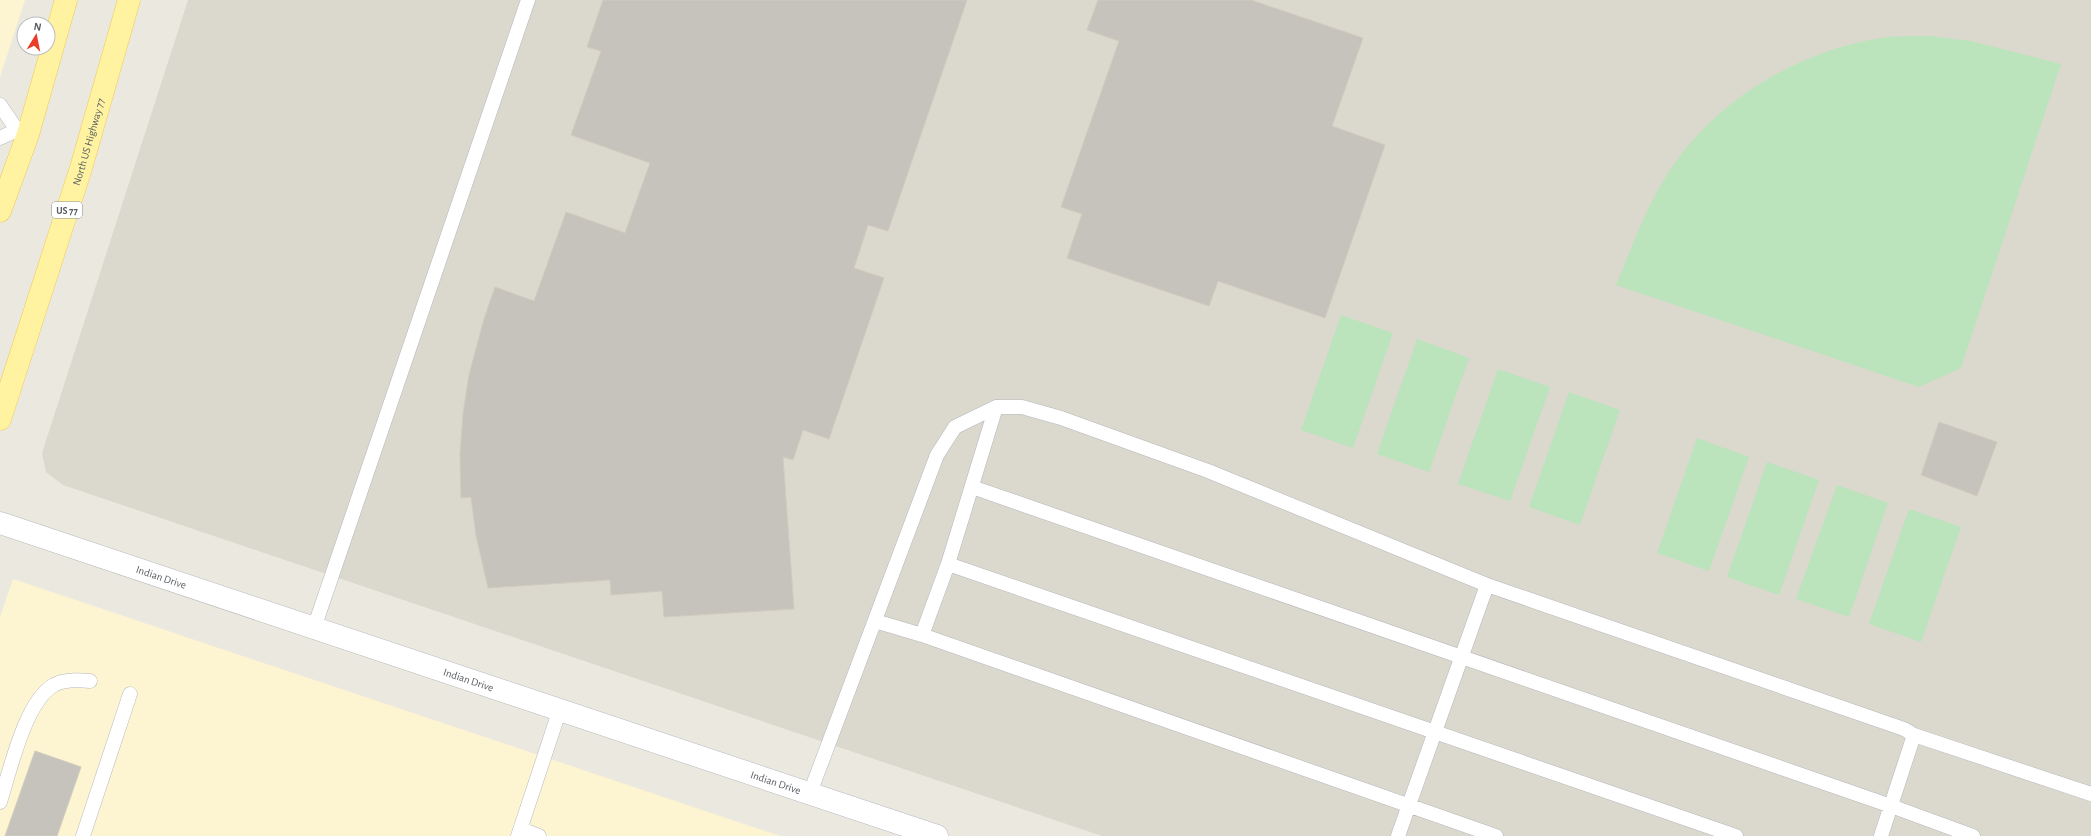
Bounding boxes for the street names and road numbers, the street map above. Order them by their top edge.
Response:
street label: North US Highway 77 [71,97,107,187]
road number: US 77 [52,202,82,218]
street label: Indian Drive [135,564,188,591]
street label: Indian Drive [442,666,495,693]
street label: Indian Drive [749,769,802,796]

